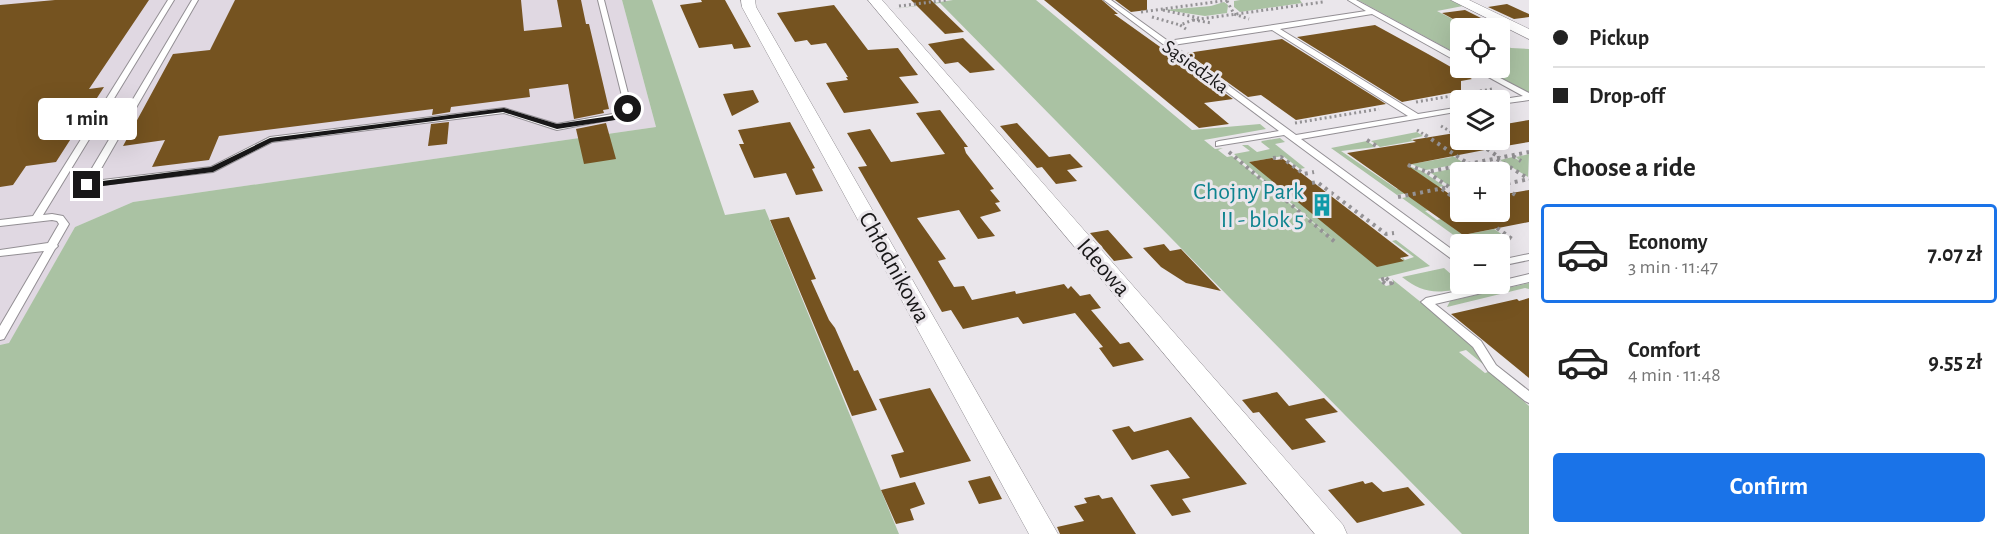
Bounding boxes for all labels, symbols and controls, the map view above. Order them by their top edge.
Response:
map controls [1450,18,1510,294]
button: locate [1450,18,1510,78]
text: Pickup [1589,27,1649,49]
street label: Sąsiedzka [1159,36,1232,97]
text: Drop-off [1589,85,1665,107]
button: layers [1450,90,1510,150]
route start [614,95,641,122]
callout: 1 min [38,98,136,140]
text: 1 min [66,109,109,129]
text: Choose a ride [1553,154,1696,181]
button: + [1450,162,1510,222]
route end [73,171,100,198]
place label: Chojny Park II - blok 5 [1193,180,1304,232]
building icon: Chojny Park II - blok 5 [1309,192,1335,218]
street label: Chłodnikowa [854,208,934,327]
icon: car [1556,227,1610,281]
text: Economy [1628,231,1708,253]
street label: Ideowa [1072,234,1135,301]
button: − [1450,234,1510,294]
text: 7.07 zł [1928,243,1982,265]
text: 3 min · 11:47 [1628,257,1718,277]
icon: car [1556,335,1610,389]
text: Comfort [1628,339,1700,361]
text: 9.55 zł [1928,351,1982,373]
text: 4 min · 11:48 [1628,365,1721,385]
button: Confirm [1553,453,1985,522]

